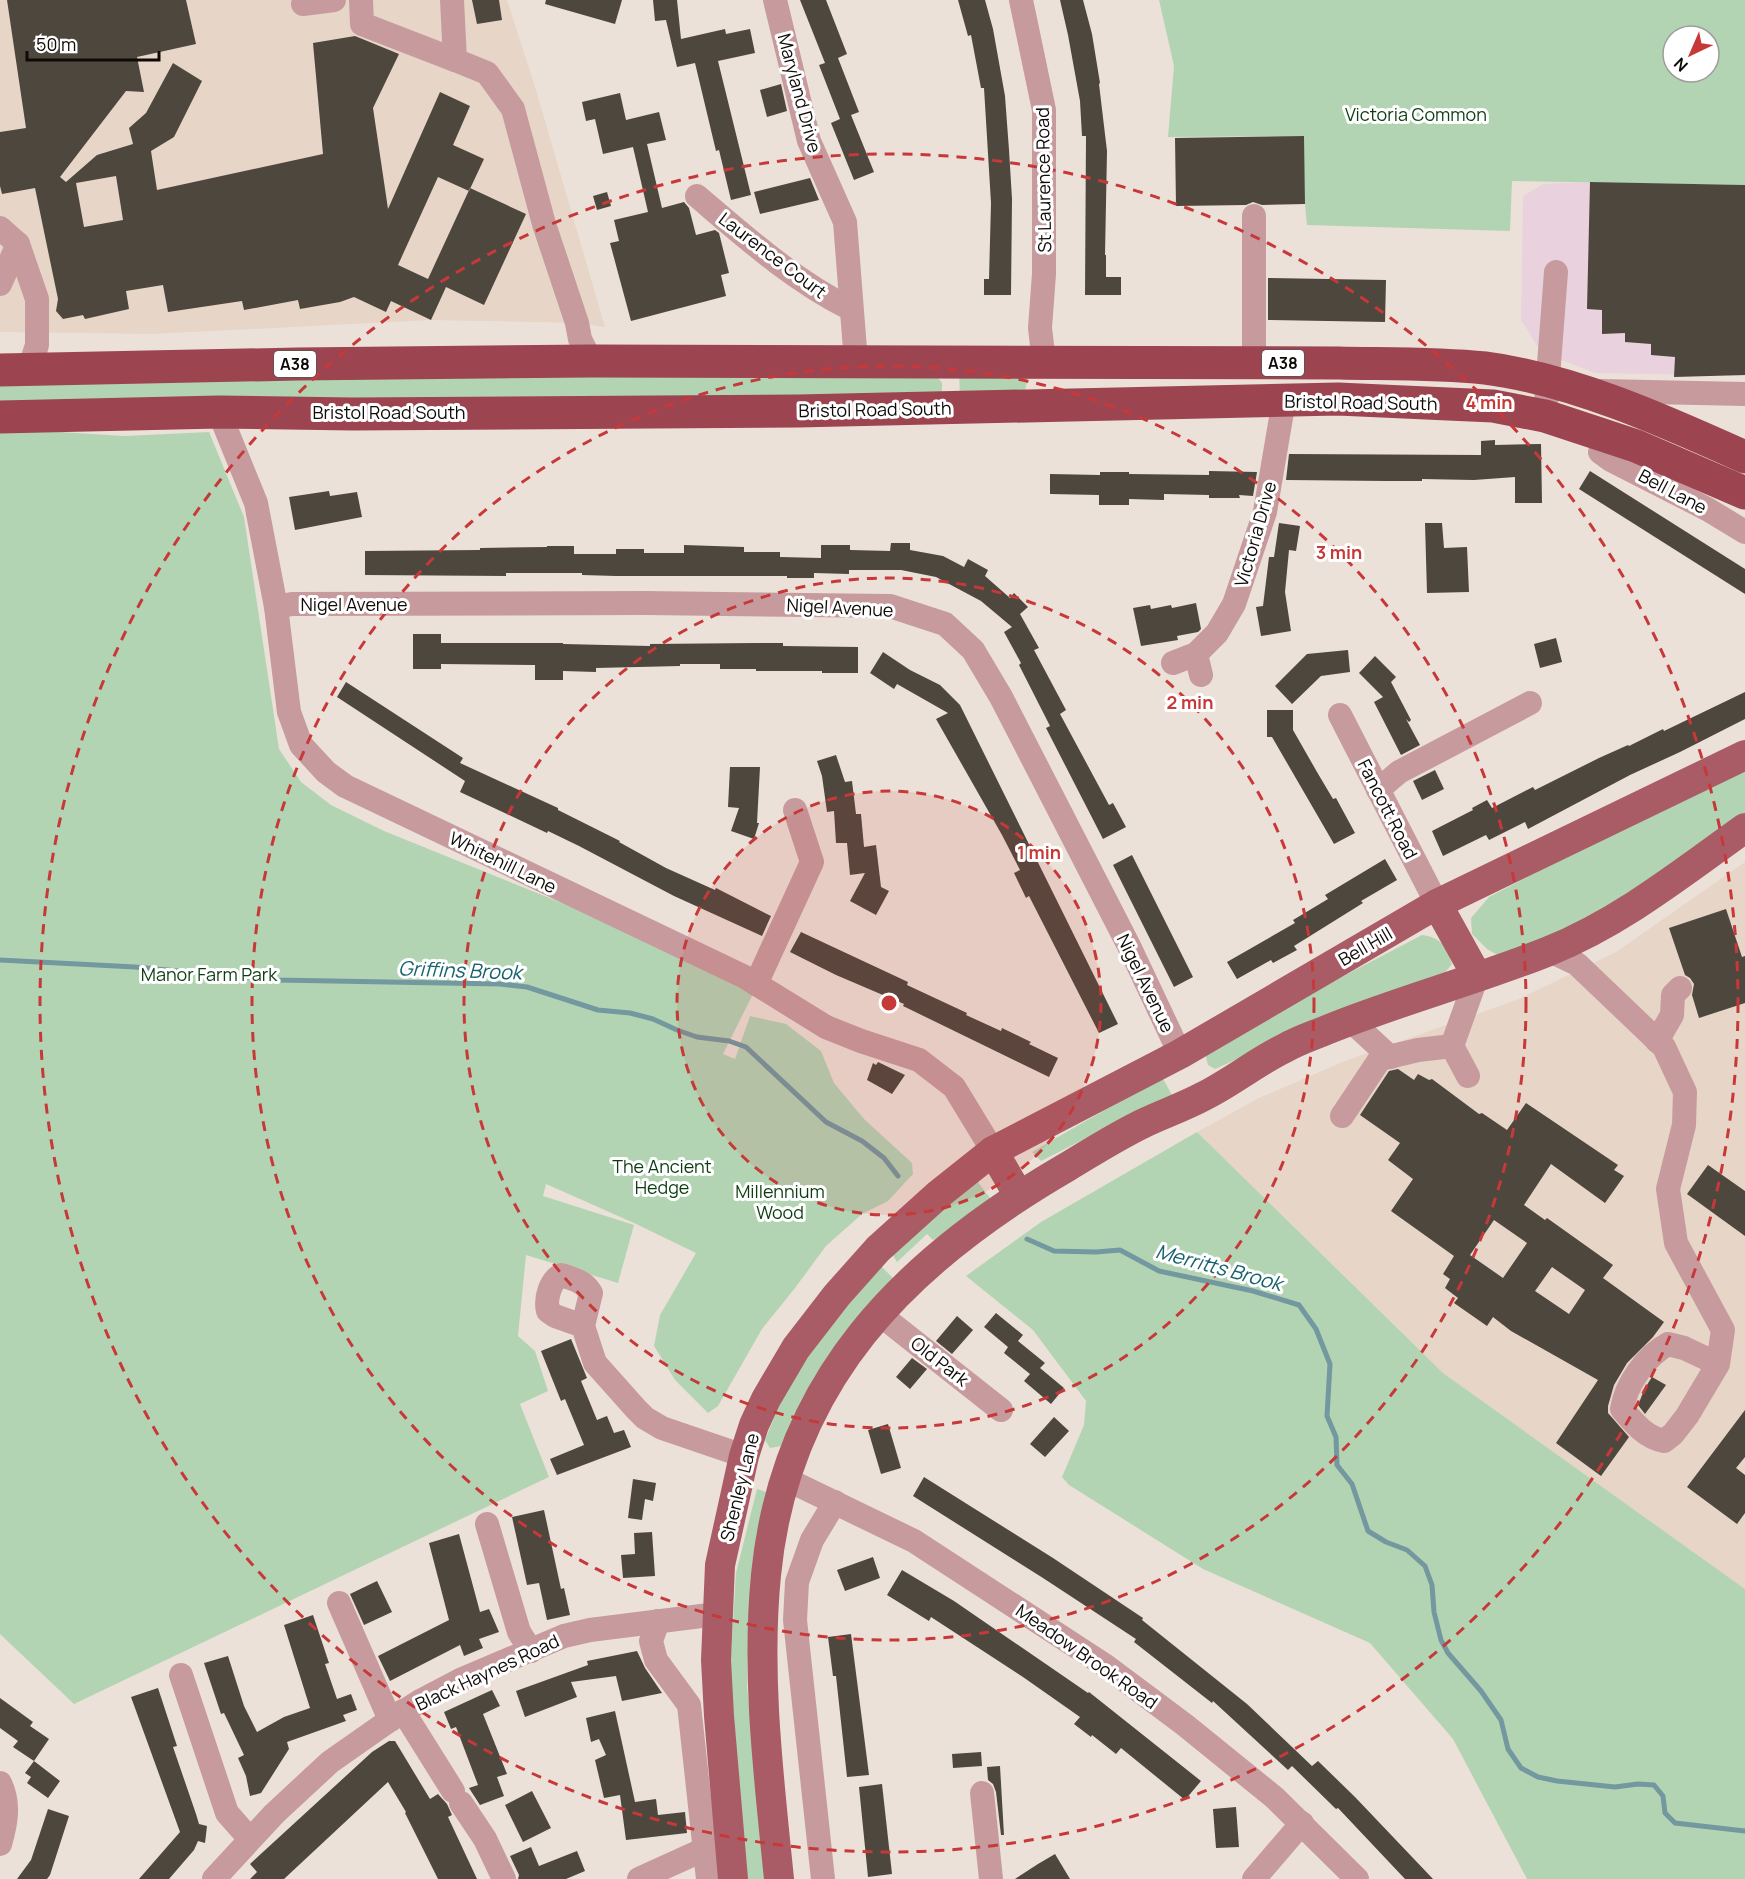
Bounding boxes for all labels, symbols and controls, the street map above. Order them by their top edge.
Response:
scale bar [27,24,159,62]
north arrow [1661,24,1721,84]
street label: Maryland Drive [773,31,827,155]
text: 50 m [36,32,76,56]
text: N [1669,53,1692,77]
park label: Victoria Common [1345,102,1487,126]
street label: St Laurence Road [1030,107,1056,253]
street label: Laurence Court [714,207,832,303]
road number: A38 [1262,350,1304,376]
road number: A38 [274,351,316,377]
street label: Bristol Road South [1284,389,1438,415]
text: 4 min [1465,390,1513,414]
street label: Bristol Road South [798,396,952,422]
street label: Bristol Road South [312,400,466,424]
street label: Bell Lane [1635,463,1711,519]
street label: Victoria Drive [1229,479,1281,589]
text: 3 min [1316,540,1362,564]
street label: Nigel Avenue [300,592,408,616]
street label: Nigel Avenue [786,592,894,622]
text: 2 min [1167,690,1213,714]
street label: Fancott Road [1352,755,1424,863]
street label: Whitehill Lane [445,826,561,898]
text: 1 min [1017,840,1061,864]
street label: Bell Hill [1334,921,1396,971]
street label: Nigel Avenue [1112,930,1180,1036]
water label: Griffins Brook [398,954,525,986]
park label: Manor Farm Park [141,962,278,986]
centre of rings [879,993,899,1013]
park label: The Ancient Hedge [612,1154,712,1199]
park label: Millennium Wood [735,1179,825,1224]
water label: Merritts Brook [1153,1237,1288,1298]
street label: Old Park [906,1331,975,1392]
street label: Shenley Lane [714,1430,764,1544]
street label: Meadow Brook Road [1011,1598,1163,1714]
street label: Black Haynes Road [411,1628,563,1716]

